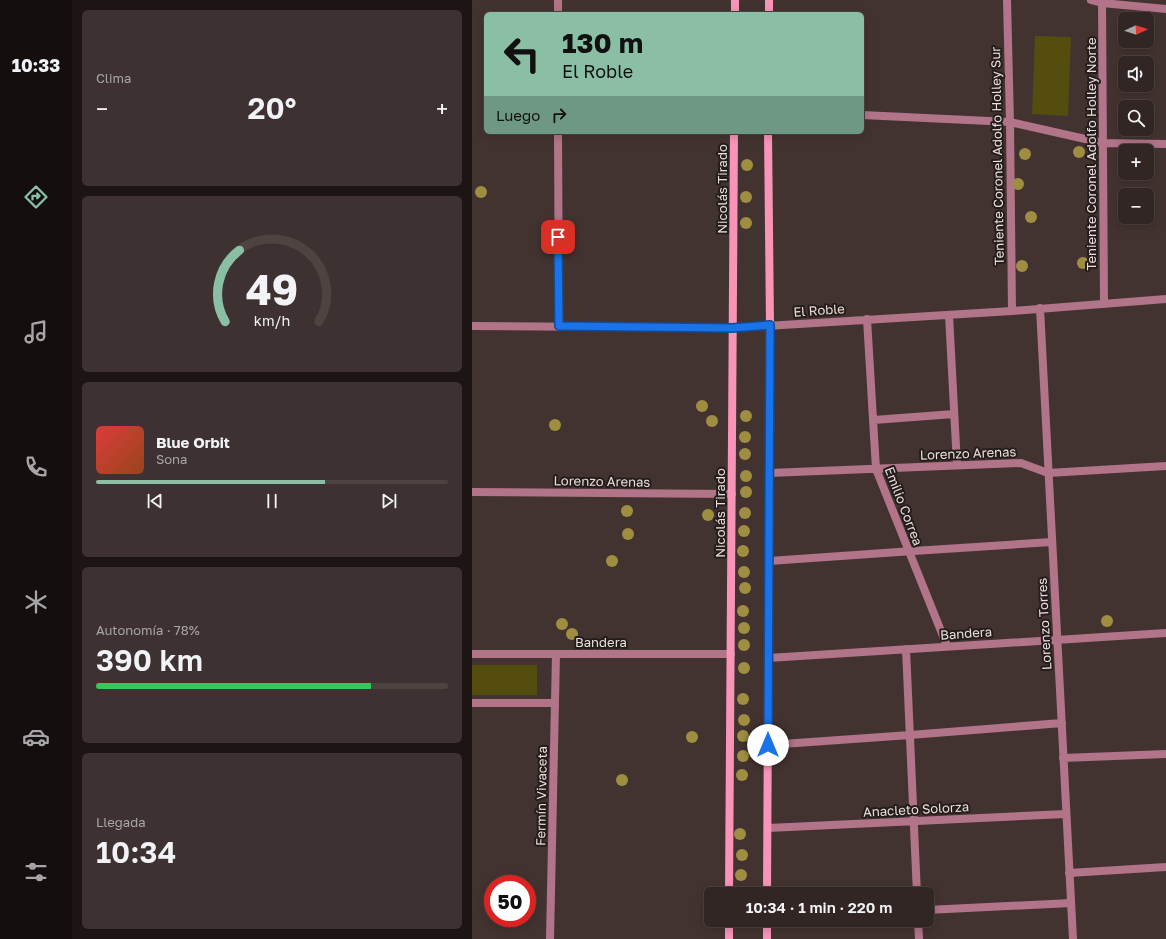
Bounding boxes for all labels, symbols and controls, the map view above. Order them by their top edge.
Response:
north arrow [1118,12,1154,48]
map controls [1118,12,1154,224]
text: 130 m [562,26,643,59]
icon: left [496,28,548,80]
street label: Teniente Coronel Adolfo Holley Norte [1083,38,1099,271]
street label: Teniente Coronel Adolfo Holley Sur [987,47,1007,265]
text: 10:33 [12,54,60,76]
button: sound [1118,56,1154,92]
text: El Roble [562,60,633,82]
text: Clima [96,70,131,86]
text: 20° [248,90,296,126]
text: − [96,95,108,122]
text: + [436,95,448,122]
button: search [1118,100,1154,136]
icon: right [548,104,570,126]
text: Luego [496,106,540,124]
street label: Nicolás Tirado [714,144,730,234]
button: + [1118,144,1154,180]
icon: directions [22,183,50,211]
button: − [1118,188,1154,224]
pin [541,220,575,254]
icon: arrive [547,226,569,248]
text: 49 [246,263,298,313]
street label: El Roble [793,300,845,320]
text: km/h [254,311,290,328]
icon: music [22,318,50,346]
text: Blue Orbit [156,433,230,451]
street label: Lorenzo Arenas [919,443,1017,463]
text: Sona [156,451,187,467]
icon: phone [22,453,50,481]
street label: Emilio Correa [882,464,926,548]
street label: Nicolás Tirado [712,468,728,558]
street label: Lorenzo Arenas [554,472,651,490]
icon: previous [144,490,166,512]
icon: pause [261,490,283,512]
icon: next [378,490,400,512]
street label: Lorenzo Torres [1034,577,1054,671]
icon: climate [22,588,50,616]
text: Autonomía · 78% [96,622,200,638]
street label: Bandera [940,623,992,643]
street label: Bandera [575,634,627,650]
text: 390 km [96,642,203,678]
icon: car [22,723,50,751]
position arrow [747,724,789,766]
street label: Fermín Vivaceta [532,746,550,846]
street label: Anacleto Solorza [863,798,969,820]
text: Llegada [96,814,146,830]
text: 10:34 [96,834,177,870]
icon: filters [22,858,50,886]
speed limit sign: 50 [484,875,536,927]
text: 10:34 · 1 min · 220 m [746,898,892,916]

